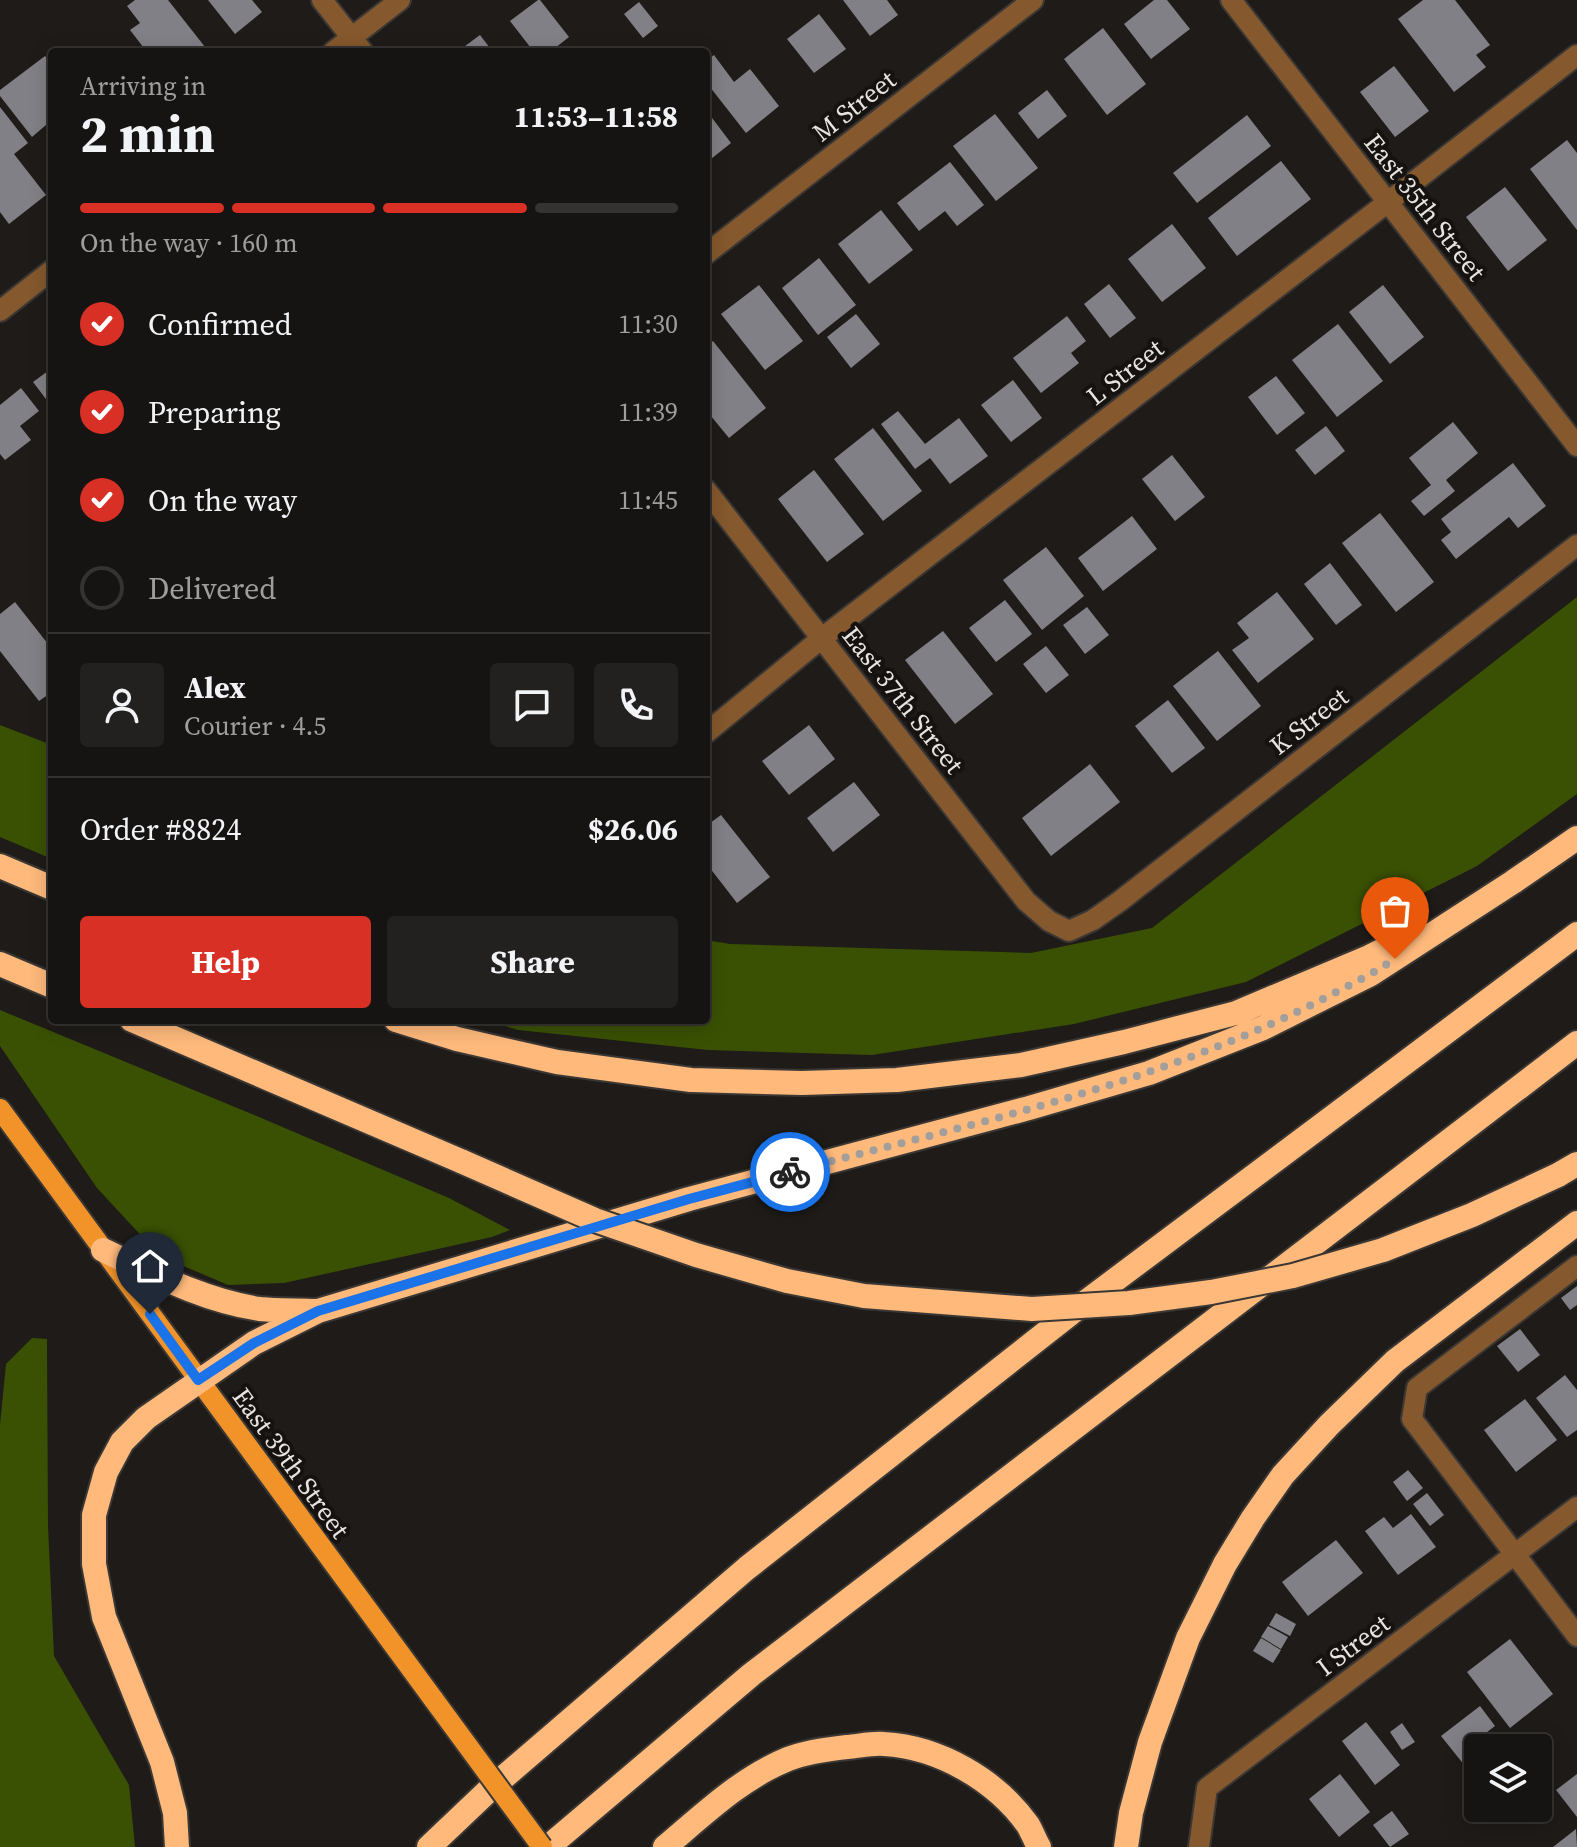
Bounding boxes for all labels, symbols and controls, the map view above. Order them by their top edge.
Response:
street label: M Street [805,62,904,150]
text: Arriving in [80,68,206,104]
text: 11:53–11:58 [514,96,678,137]
text: 2 min [80,98,215,169]
street label: East 35th Street [1356,126,1494,289]
text: On the way · 160 m [80,225,298,261]
icon: check [80,302,124,346]
text: Confirmed [148,304,292,345]
text: 11:30 [618,306,678,342]
street label: L Street [1079,330,1171,414]
icon: check [80,390,124,434]
text: Preparing [148,392,281,433]
text: 11:39 [618,394,678,430]
icon: check [80,478,124,522]
text: On the way [148,480,297,521]
text: 11:45 [618,482,678,518]
text: Delivered [148,568,276,609]
street label: East 37th Street [834,619,972,782]
button: person [80,663,164,747]
button: chat [490,663,574,747]
button: phone [594,663,678,747]
text: Alex [184,667,246,708]
street label: K Street [1262,679,1356,763]
text: Courier · 4.5 [184,708,326,744]
text: Order #8824 [80,809,241,850]
text: $26.06 [588,809,678,850]
pin [1361,877,1429,959]
icon: bag [1373,889,1417,933]
button: Help [80,916,371,1008]
button: Share [387,916,678,1008]
courier [750,1132,830,1212]
icon: bike [768,1150,812,1194]
pin [116,1232,184,1314]
icon: home [128,1244,172,1288]
street label: East 39th Street [224,1380,358,1546]
street label: I Street [1309,1605,1397,1684]
map controls [1464,1734,1552,1822]
button: layers [1464,1734,1552,1822]

